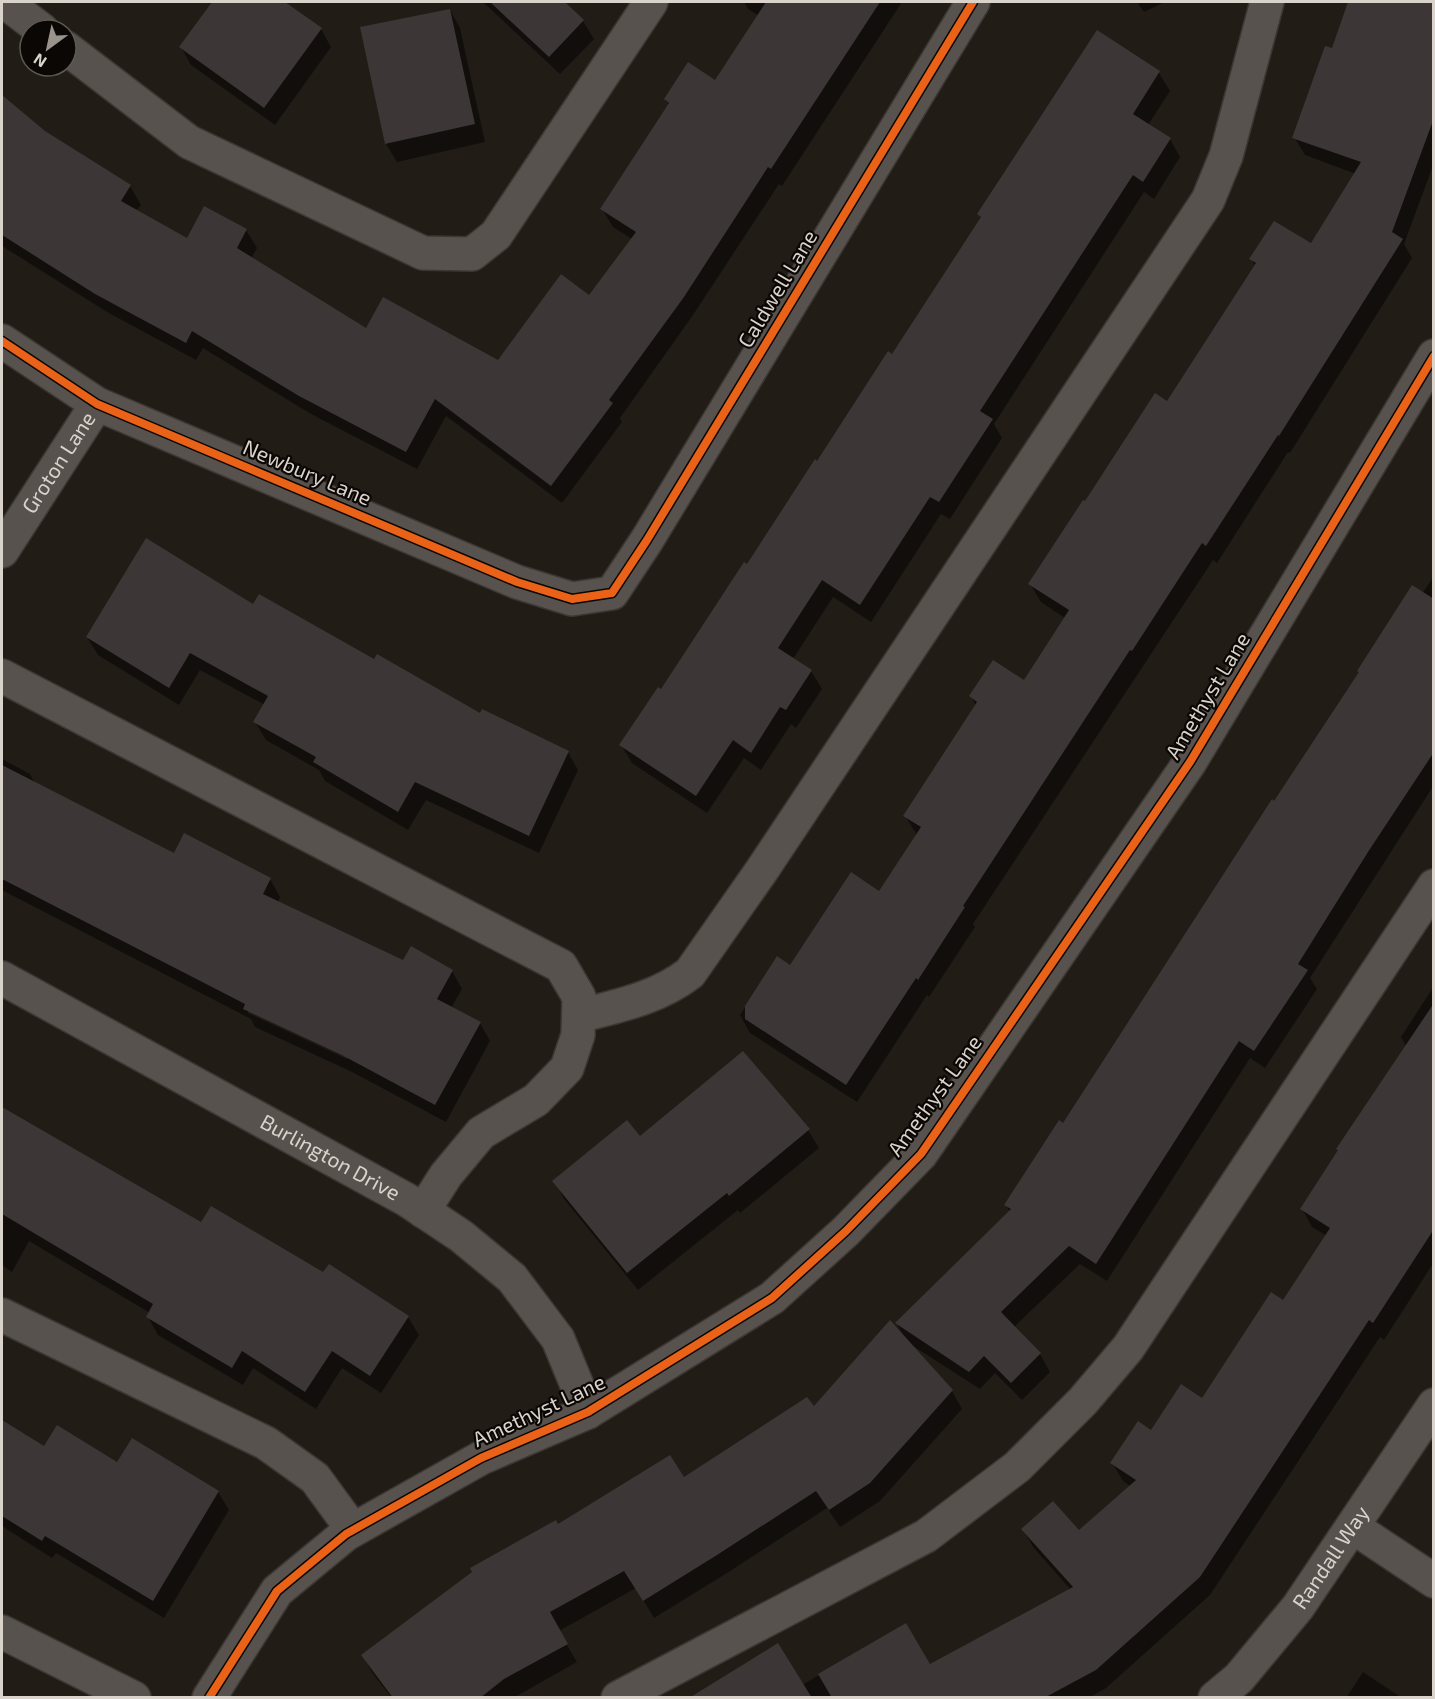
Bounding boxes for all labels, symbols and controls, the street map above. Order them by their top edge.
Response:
north arrow [18,18,78,78]
text: N [30,50,50,72]
street label: Caldwell Lane [732,225,822,352]
street label: Groton Lane [16,407,100,517]
street label: Newbury Lane [240,433,375,510]
street label: Amethyst Lane [1159,627,1254,763]
street label: Amethyst Lane [882,1030,986,1160]
street label: Burlington Drive [256,1108,405,1205]
street label: Amethyst Lane [468,1368,609,1451]
street label: Randall Way [1286,1501,1374,1613]

